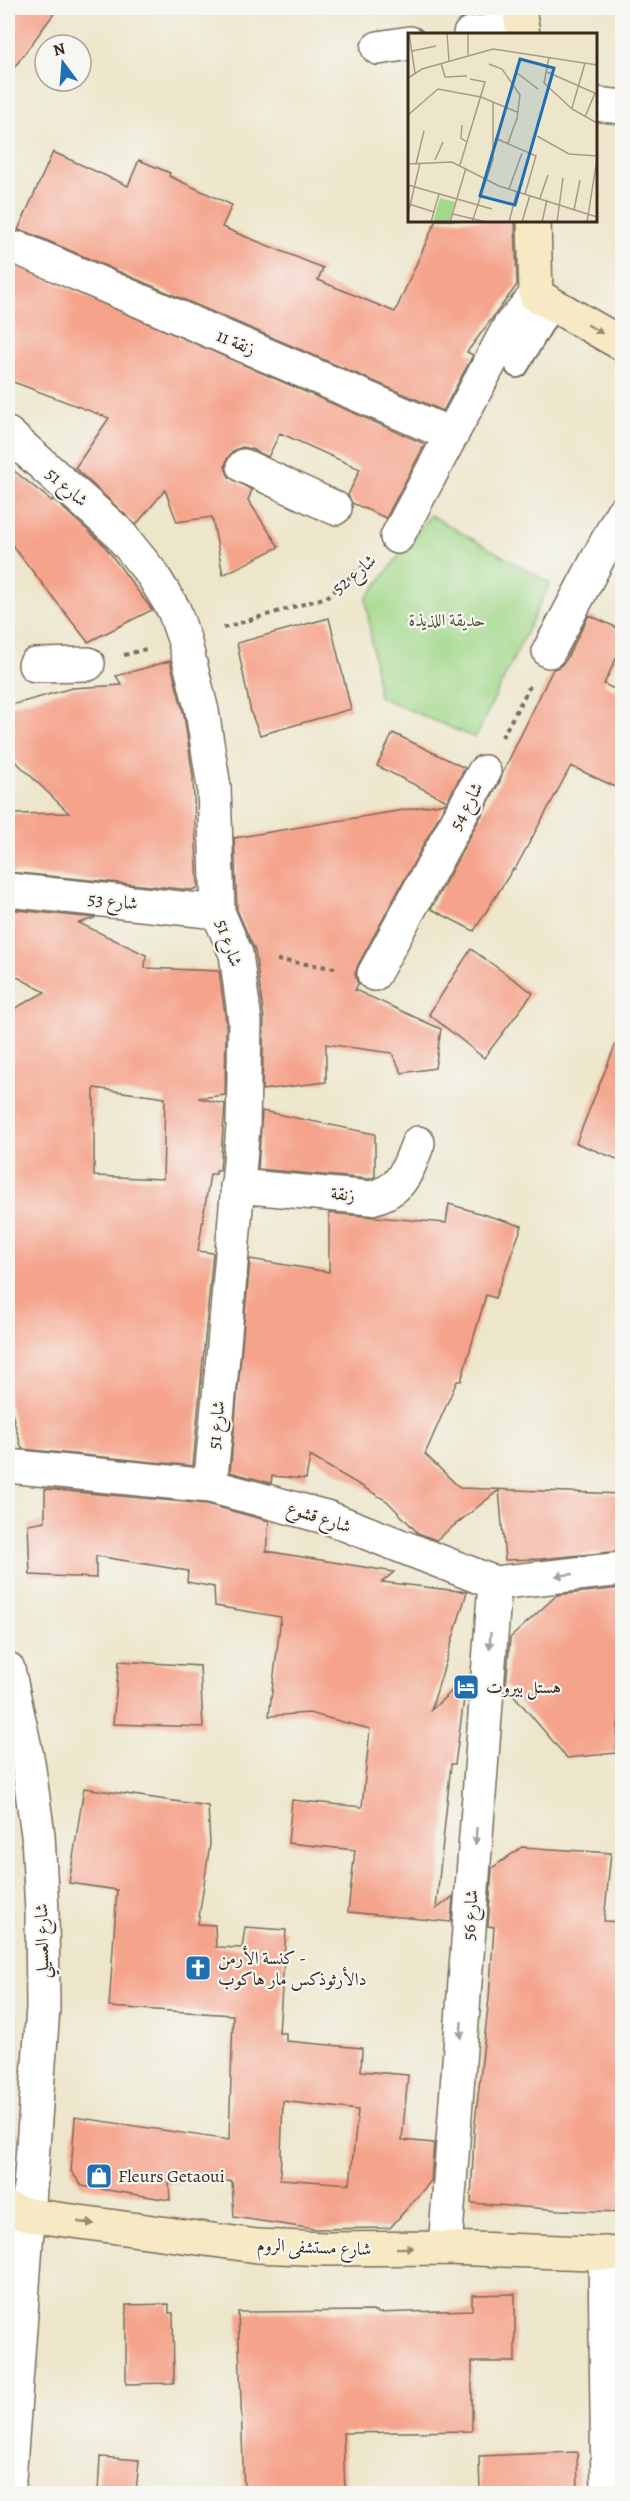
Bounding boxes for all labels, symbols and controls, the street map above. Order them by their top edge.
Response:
north arrow [33,33,93,93]
inset map [408,33,597,222]
text: N [51,37,68,62]
street label: زنقة 11 [213,323,259,361]
one-way arrow [587,323,603,334]
street label: شارع 51 [39,462,93,514]
street label: شارع 52 [327,548,383,602]
park label: حديقة اللذيذة [409,608,486,632]
street label: شارع 54 [443,778,491,835]
street label: شارع 53 [87,886,139,919]
street label: شارع 51 [207,916,248,971]
street label: زنقة [330,1181,356,1207]
street label: شارع 51 [202,1400,233,1451]
street label: شارع قشوع [283,1495,354,1542]
one-way arrow [555,1570,574,1580]
one-way arrow [485,1632,495,1651]
hotel icon: هستل بيروت [451,1672,481,1702]
place label: هستل بيروت [486,1675,561,1700]
one-way arrow [471,1826,480,1845]
street label: شارع 56 [456,1889,487,1941]
street label: شارع العسيلي [29,1903,60,1979]
place label: كنسة الأرمن - دالأرثوذكس مار هاكوب [218,1945,367,1991]
church icon: كنسة الأرمن - دالأرثوذكس مار هاكوب [183,1953,213,1983]
one-way arrow [456,2021,466,2040]
shop icon: Fleurs Getaoui [84,2161,114,2191]
place label: Fleurs Getaoui [118,2164,225,2188]
one-way arrow [76,2218,95,2227]
street label: شارع مستشفى الروم [256,2233,372,2265]
one-way arrow [396,2243,415,2253]

